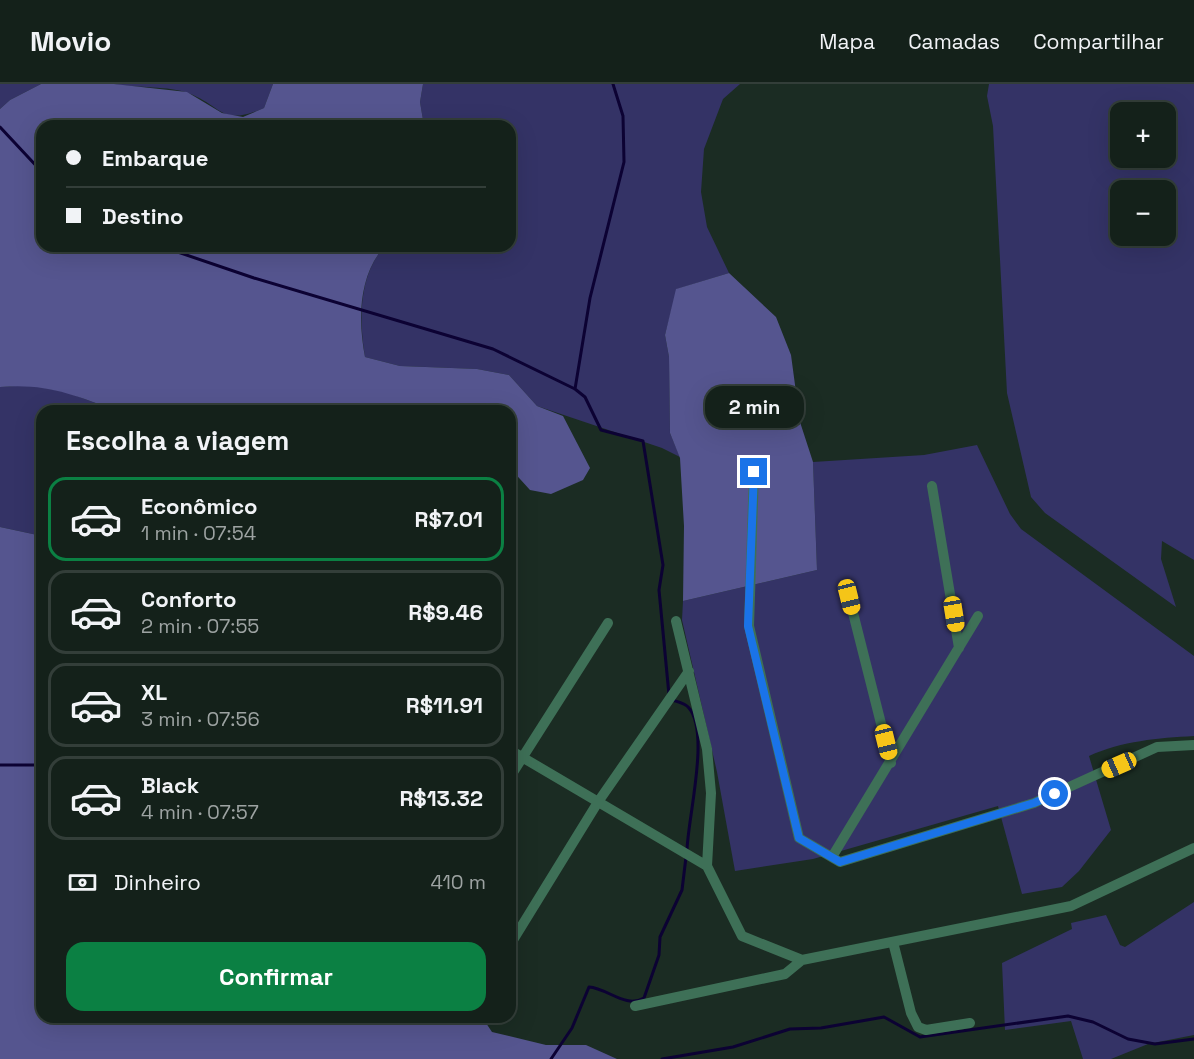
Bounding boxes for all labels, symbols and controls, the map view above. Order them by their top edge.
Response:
text: Movio [30,23,111,59]
text: Mapa [819,28,875,55]
text: Camadas [908,28,1000,55]
text: Compartilhar [1033,28,1164,55]
map controls [1110,102,1176,246]
button: + [1110,102,1176,168]
text: Embarque [102,144,208,172]
button: − [1110,180,1176,246]
text: Destino [102,202,184,230]
callout: 2 min [704,385,804,427]
text: 2 min [729,394,780,420]
text: Escolha a viagem [66,423,289,458]
route end [740,458,767,485]
icon: car [69,492,123,546]
text: Econômico [141,492,258,520]
text: R$7.01 [415,505,483,533]
text: 1 min · 07:54 [141,520,256,546]
car [836,577,862,617]
icon: car [69,585,123,639]
text: Conforto [141,585,236,613]
car [942,595,966,633]
text: R$9.46 [408,598,483,626]
text: 2 min · 07:55 [141,613,259,639]
icon: car [69,678,123,732]
text: XL [141,678,167,706]
text: R$11.91 [406,691,483,719]
text: 3 min · 07:56 [141,706,260,732]
car [873,722,899,762]
car [1099,749,1139,781]
icon: car [69,771,123,825]
text: Black [141,771,199,799]
route start [1041,780,1068,807]
text: R$13.32 [399,784,483,812]
text: 4 min · 07:57 [141,799,259,825]
icon: cash [66,866,99,899]
text: Dinheiro [114,868,201,896]
text: 410 m [430,869,486,895]
button: Confirmar [66,942,486,1011]

